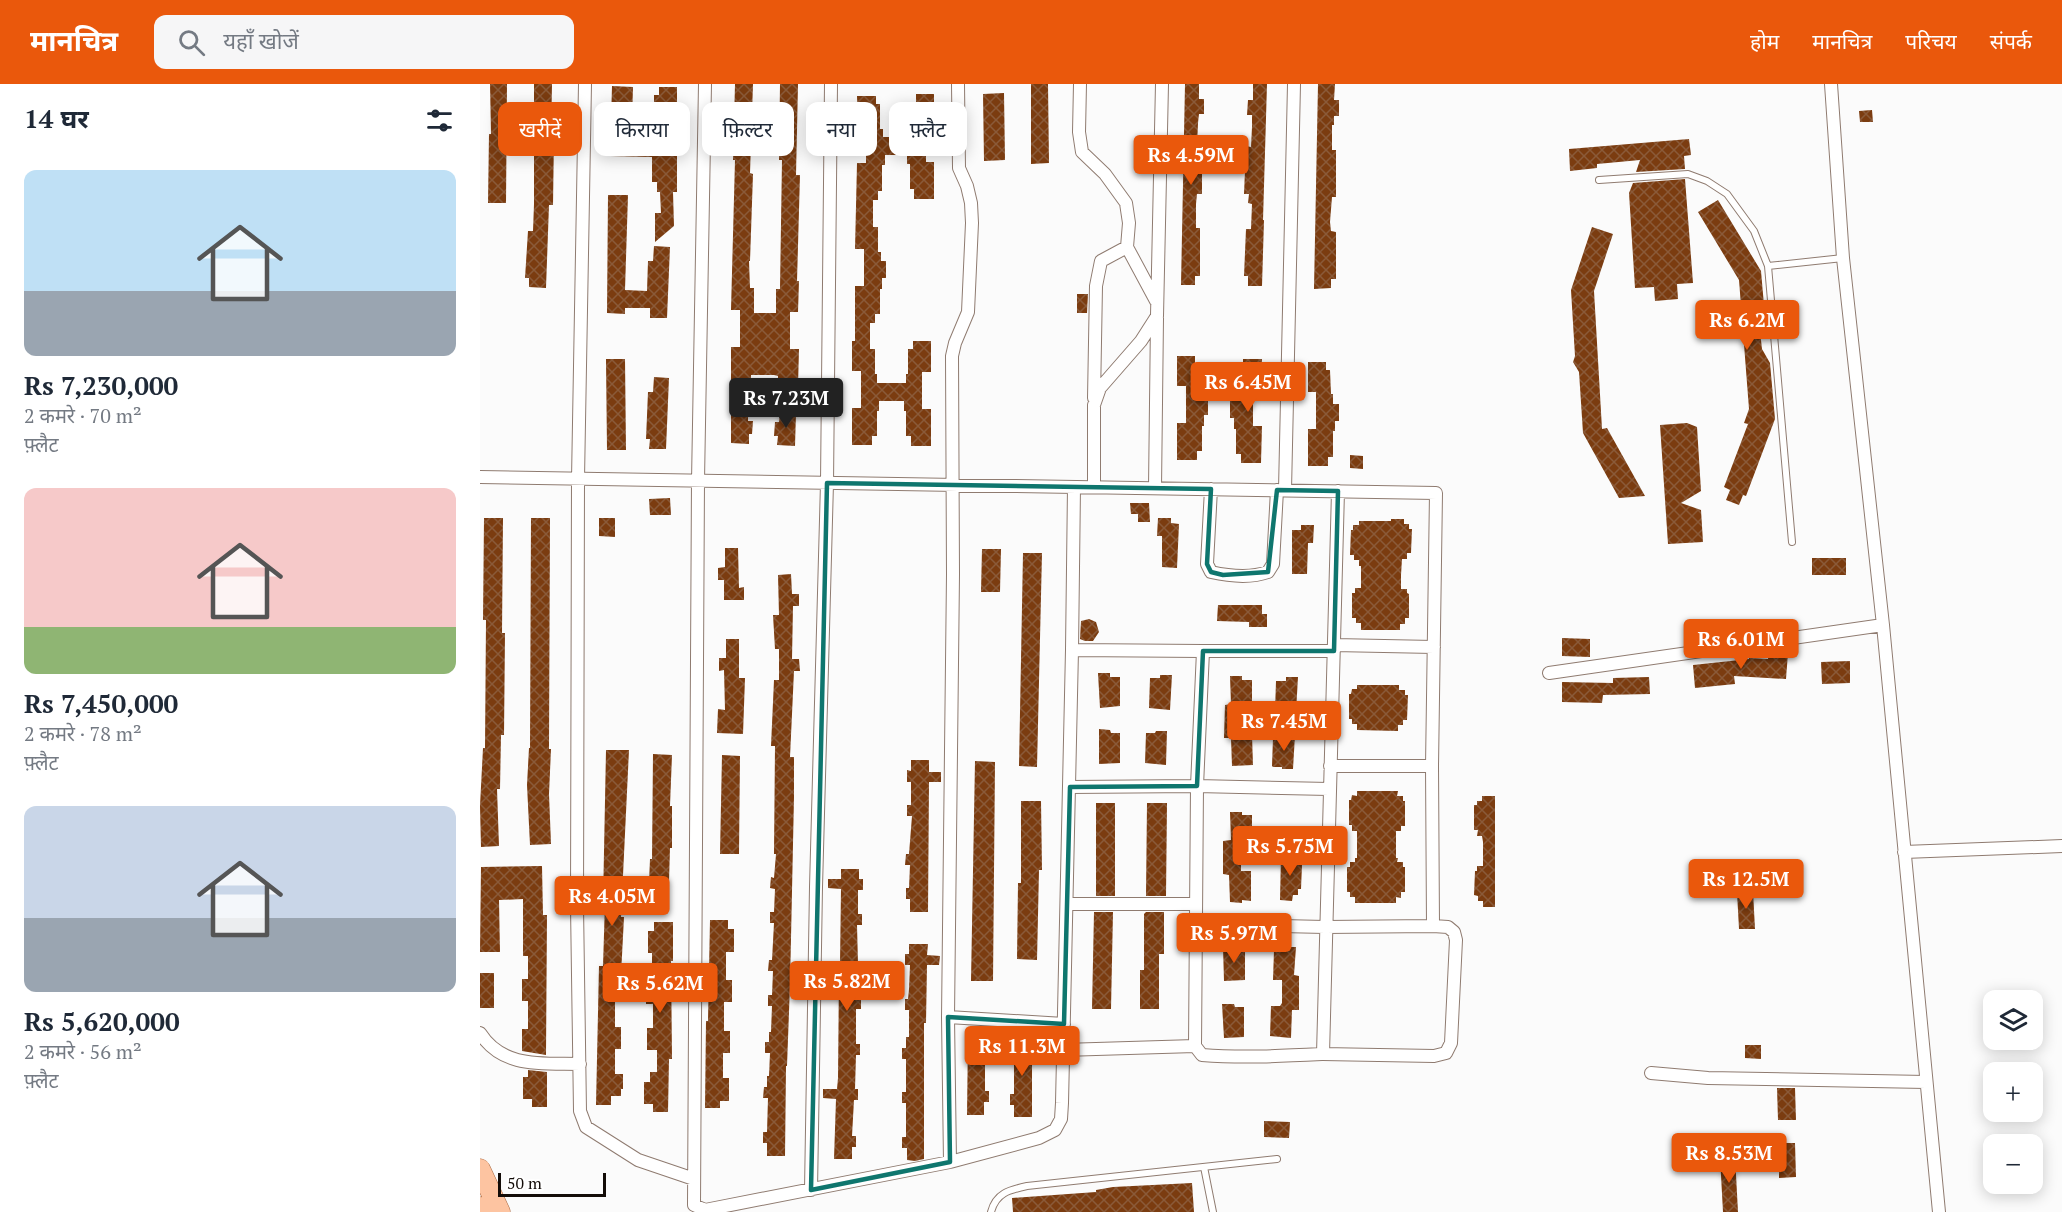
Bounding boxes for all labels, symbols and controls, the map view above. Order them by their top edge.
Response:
search box [154,15,574,69]
text: मानचित्र [30,22,118,59]
icon: search [175,26,208,59]
text: यहाँ खोजें [223,26,299,55]
text: होम [1750,27,1779,55]
text: मानचित्र [1812,27,1872,55]
text: परिचय [1905,27,1957,55]
text: संपर्क [1990,27,2032,55]
text: 14 घर [24,101,89,135]
chip: खरीदें [498,102,582,156]
chip: किराया [594,102,690,156]
chip: फ़िल्टर [702,102,794,156]
chip: नया [806,102,877,156]
chip: फ़्लैट [889,102,967,156]
icon: filters [423,104,456,137]
pin: Rs 4.59M [1129,135,1253,186]
text: Rs 4.59M [1148,141,1234,168]
icon: home [186,209,294,317]
pin: Rs 6.2M [1692,300,1802,351]
text: Rs 6.2M [1709,306,1785,333]
pin: Rs 6.45M [1186,362,1310,413]
text: Rs 7,230,000 [24,368,178,402]
text: Rs 6.45M [1205,368,1291,395]
pin: Rs 7.23M [724,378,848,429]
text: Rs 7.23M [743,384,829,411]
text: 2 कमरे · 70 m² [24,402,142,429]
text: फ़्लैट [24,431,59,458]
icon: home [186,527,294,635]
pin: Rs 6.01M [1679,619,1803,670]
text: Rs 6.01M [1698,625,1784,652]
text: Rs 7,450,000 [24,686,178,720]
pin: Rs 7.45M [1222,701,1346,752]
text: Rs 7.45M [1241,707,1327,734]
text: 2 कमरे · 78 m² [24,720,142,747]
text: फ़्लैट [24,749,59,776]
pin: Rs 5.75M [1228,826,1352,877]
text: Rs 5.75M [1247,832,1333,859]
icon: home [186,845,294,953]
pin: Rs 12.5M [1684,859,1808,910]
text: Rs 12.5M [1703,865,1789,892]
pin: Rs 4.05M [550,876,674,927]
text: Rs 4.05M [569,882,655,909]
pin: Rs 5.97M [1172,913,1296,964]
text: Rs 5.97M [1191,919,1277,946]
pin: Rs 5.82M [785,961,909,1012]
pin: Rs 5.62M [598,963,722,1014]
text: Rs 5.82M [804,967,890,994]
text: Rs 5.62M [617,969,703,996]
map controls [1983,990,2043,1194]
button: layers [1983,990,2043,1050]
text: Rs 5,620,000 [24,1004,180,1038]
pin: Rs 11.3M [960,1026,1084,1077]
text: Rs 11.3M [979,1032,1065,1059]
text: 2 कमरे · 56 m² [24,1038,142,1065]
button: + [1983,1062,2043,1122]
text: फ़्लैट [24,1067,59,1094]
pin: Rs 8.53M [1667,1133,1791,1184]
button: − [1983,1134,2043,1194]
text: Rs 8.53M [1686,1139,1772,1166]
scale bar [498,1170,606,1198]
text: 50 m [507,1172,542,1194]

